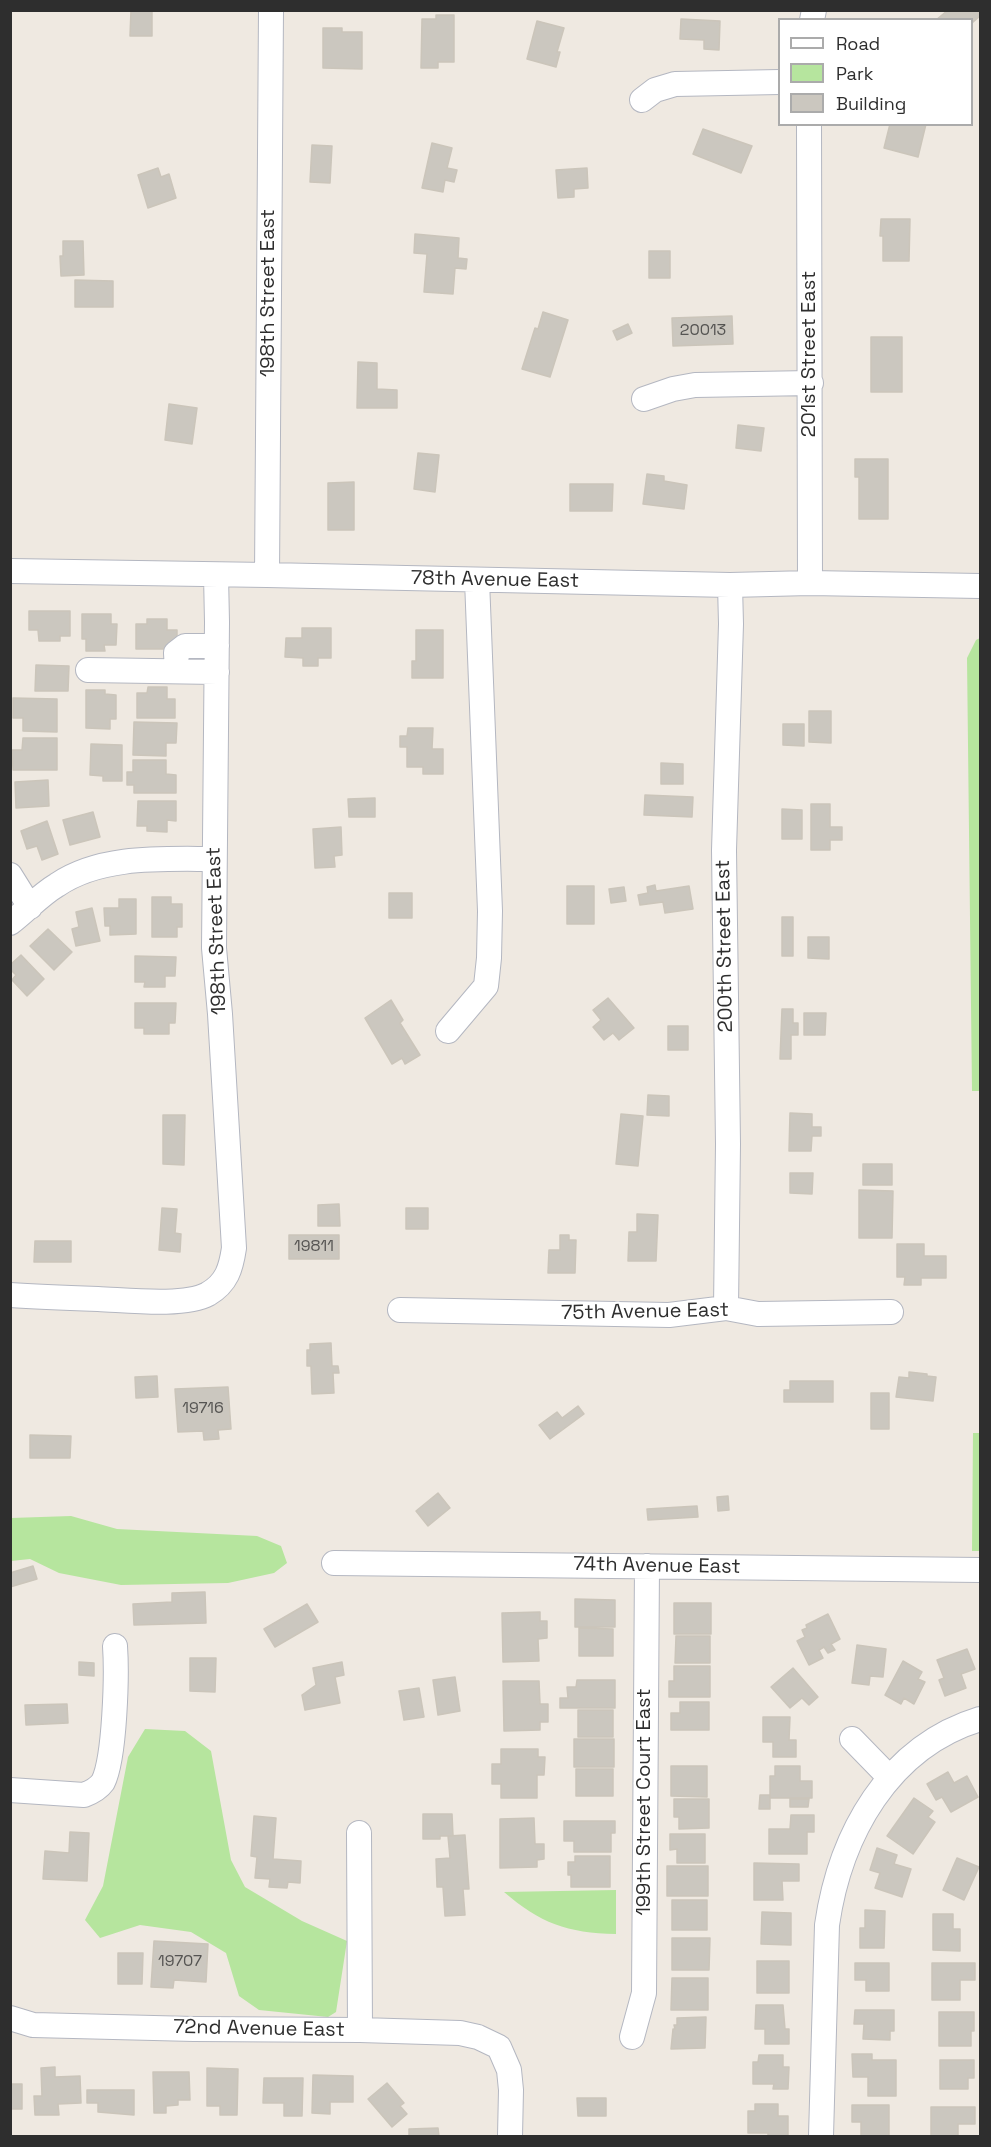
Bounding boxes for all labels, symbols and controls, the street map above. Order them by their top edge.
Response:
legend [778,18,973,126]
text: Road [836,32,880,55]
text: Park [836,62,873,85]
text: Building [836,92,906,115]
street label: 198th Street East [257,209,281,377]
street label: 201st Street East [798,271,822,437]
house number: 20013 [680,321,726,341]
street label: 78th Avenue East [411,567,579,593]
street label: 198th Street East [202,847,232,1015]
street label: 200th Street East [711,859,739,1033]
house number: 19811 [294,1237,334,1257]
street label: 75th Avenue East [561,1299,729,1325]
house number: 19716 [182,1399,224,1419]
street label: 74th Avenue East [573,1553,741,1579]
street label: 199th Street Court East [633,1688,657,1916]
house number: 19707 [158,1952,202,1972]
street label: 72nd Avenue East [173,2016,345,2042]

